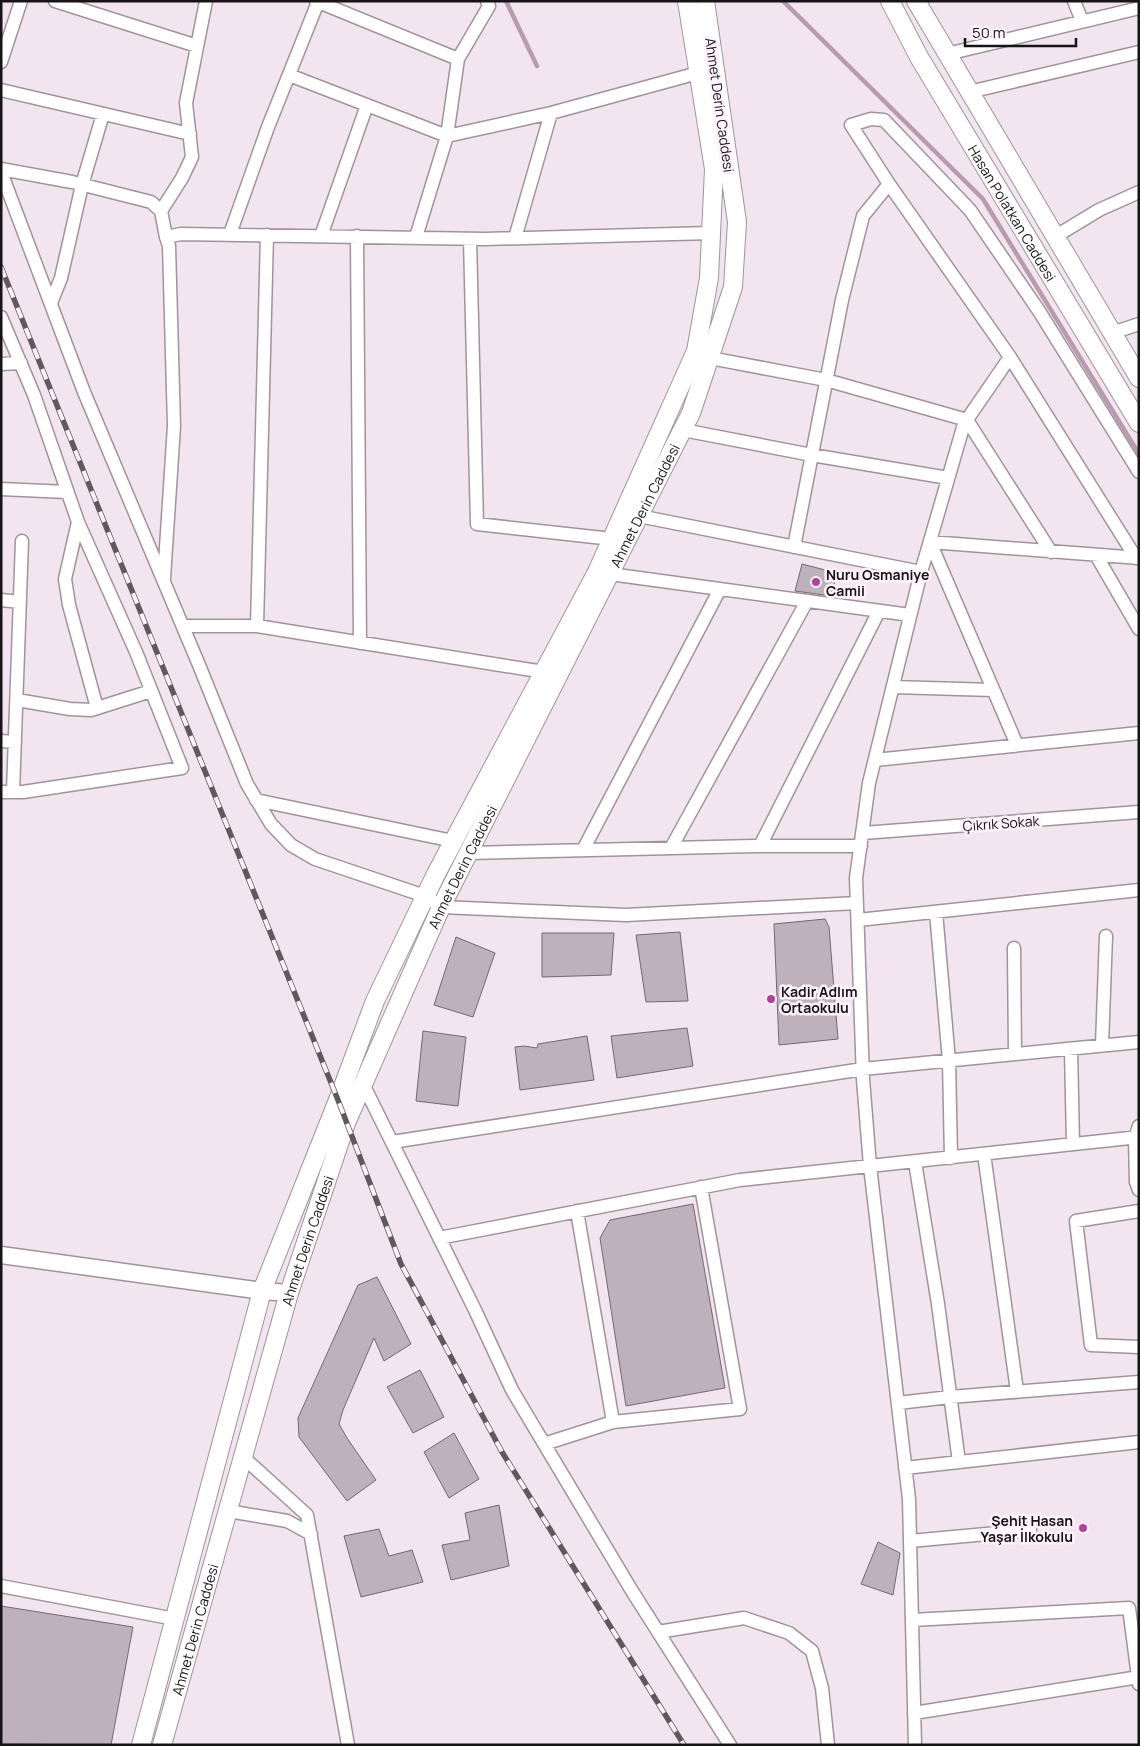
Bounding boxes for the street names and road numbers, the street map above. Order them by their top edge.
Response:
street label: Ahmet Derin Caddesi [701,36,739,174]
street label: Hasan Polatkan Caddesi [964,141,1061,285]
street label: Ahmet Derin Caddesi [605,440,683,570]
street label: Ahmet Derin Caddesi [423,802,501,932]
street label: Çıkrık Sokak [962,811,1041,835]
street label: Ahmet Derin Caddesi [276,1173,337,1308]
street label: Ahmet Derin Caddesi [167,1561,222,1697]

